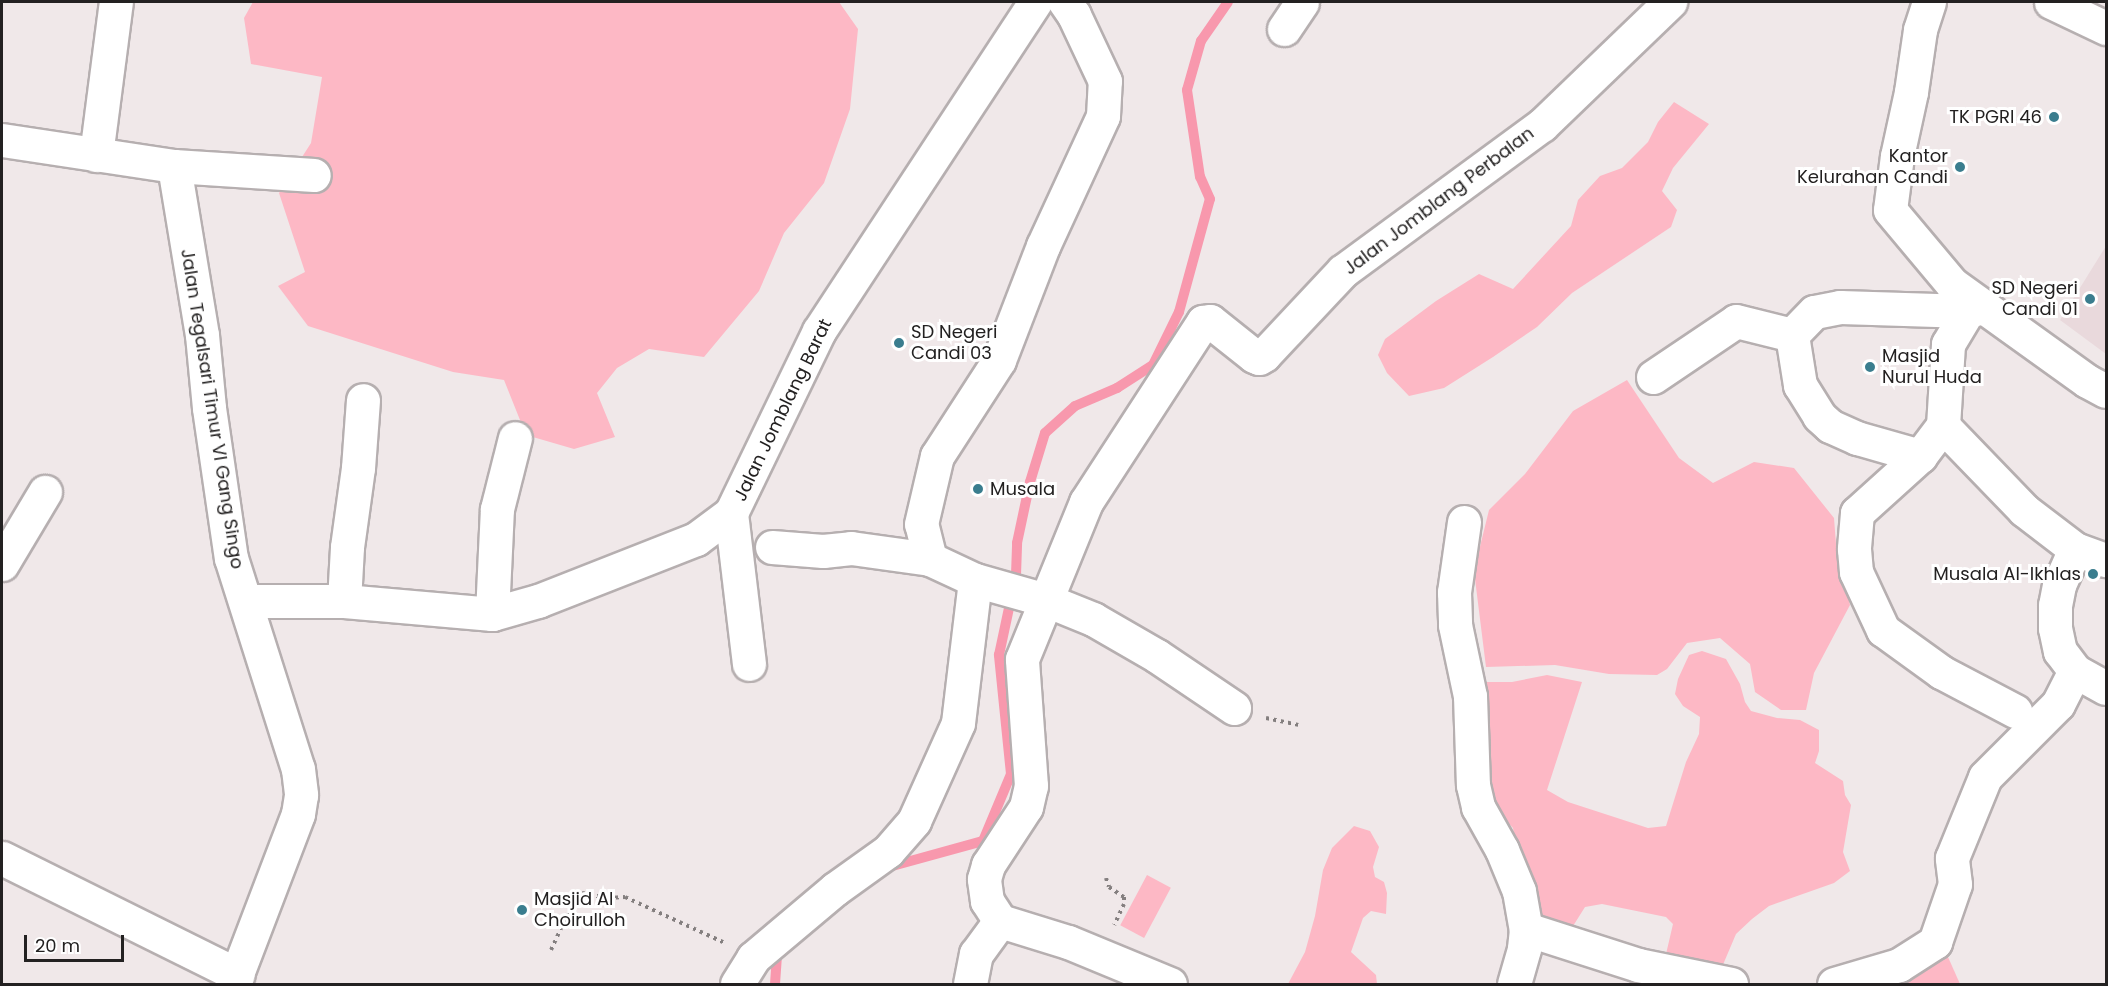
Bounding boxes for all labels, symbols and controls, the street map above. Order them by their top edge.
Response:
place label: TK PGRI 46 [1949,106,2042,128]
marker: TK PGRI 46 [2047,110,2061,124]
street label: Jalan Jomblang Perbalan [1340,122,1538,280]
place label: Kantor Kelurahan Candi [1797,146,1948,188]
marker: Kantor Kelurahan Candi [1953,160,1967,174]
street label: Jalan Tegalsari Timur VI Gang Singo [176,247,248,571]
place label: SD Negeri Candi 01 [1992,278,2078,320]
marker: SD Negeri Candi 01 [2083,292,2097,306]
street label: Jalan Jomblang Barat [729,315,837,505]
place label: SD Negeri Candi 03 [911,322,997,364]
marker: SD Negeri Candi 03 [892,336,906,350]
place label: Masjid Nurul Huda [1882,346,1982,388]
marker: Masjid Nurul Huda [1863,360,1877,374]
place label: Musala [990,478,1055,500]
marker: Musala [971,482,985,496]
place label: Musala Al-Ikhlas [1933,563,2081,585]
marker: Musala Al-Ikhlas [2086,567,2100,581]
place label: Masjid Al Choirulloh [534,889,625,932]
marker: Masjid Al Choirulloh [515,903,529,917]
scale bar [27,923,128,961]
text: 20 m [35,933,80,958]

